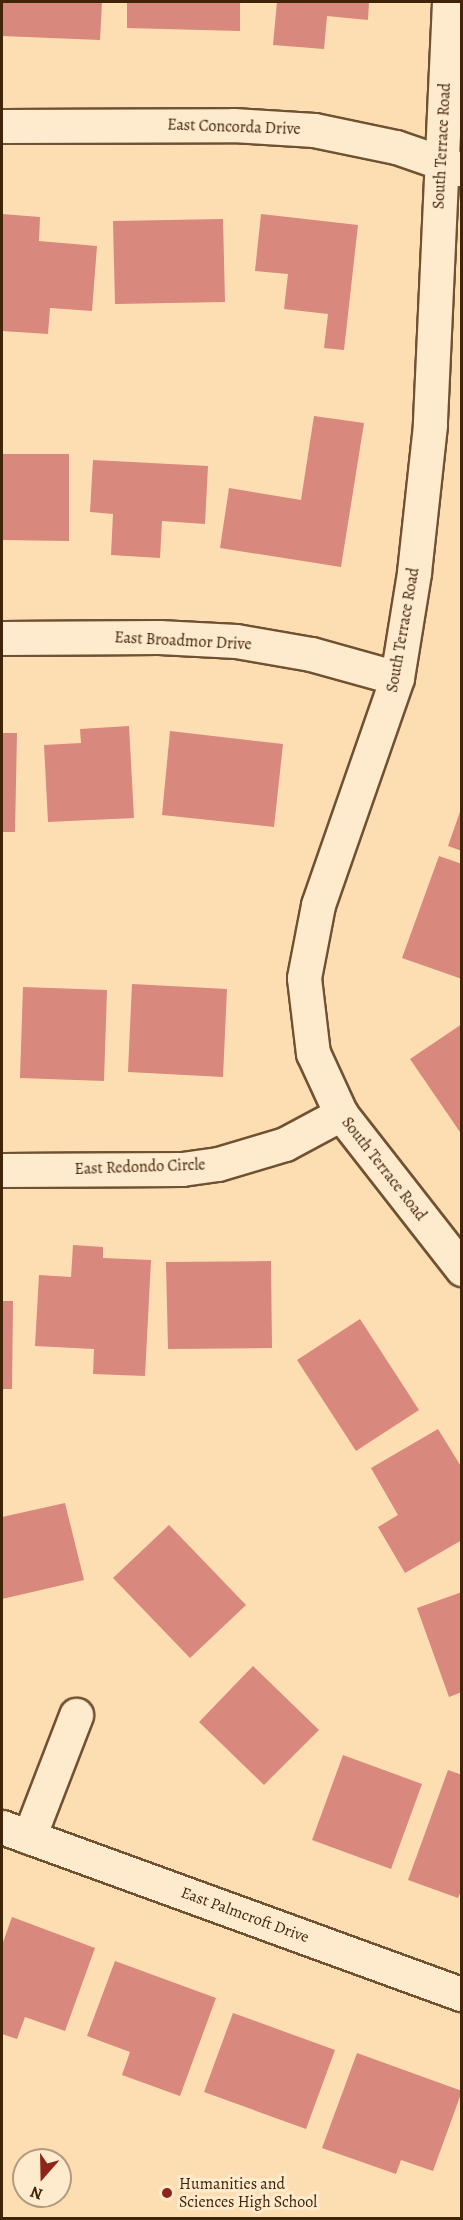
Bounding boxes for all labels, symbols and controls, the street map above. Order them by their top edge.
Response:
street label: South Terrace Road [429,82,455,210]
street label: East Concorda Drive [167,115,301,139]
street label: South Terrace Road [383,566,423,694]
street label: East Broadmor Drive [114,628,252,654]
street label: South Terrace Road [338,1113,430,1225]
street label: East Redondo Circle [74,1155,206,1179]
street label: East Palmcroft Drive [178,1883,312,1947]
north arrow [12,2148,72,2208]
place label: Humanities and Sciences High School [179,2174,317,2212]
text: N [27,2181,46,2205]
marker: Humanities and Sciences High School [160,2186,174,2200]

